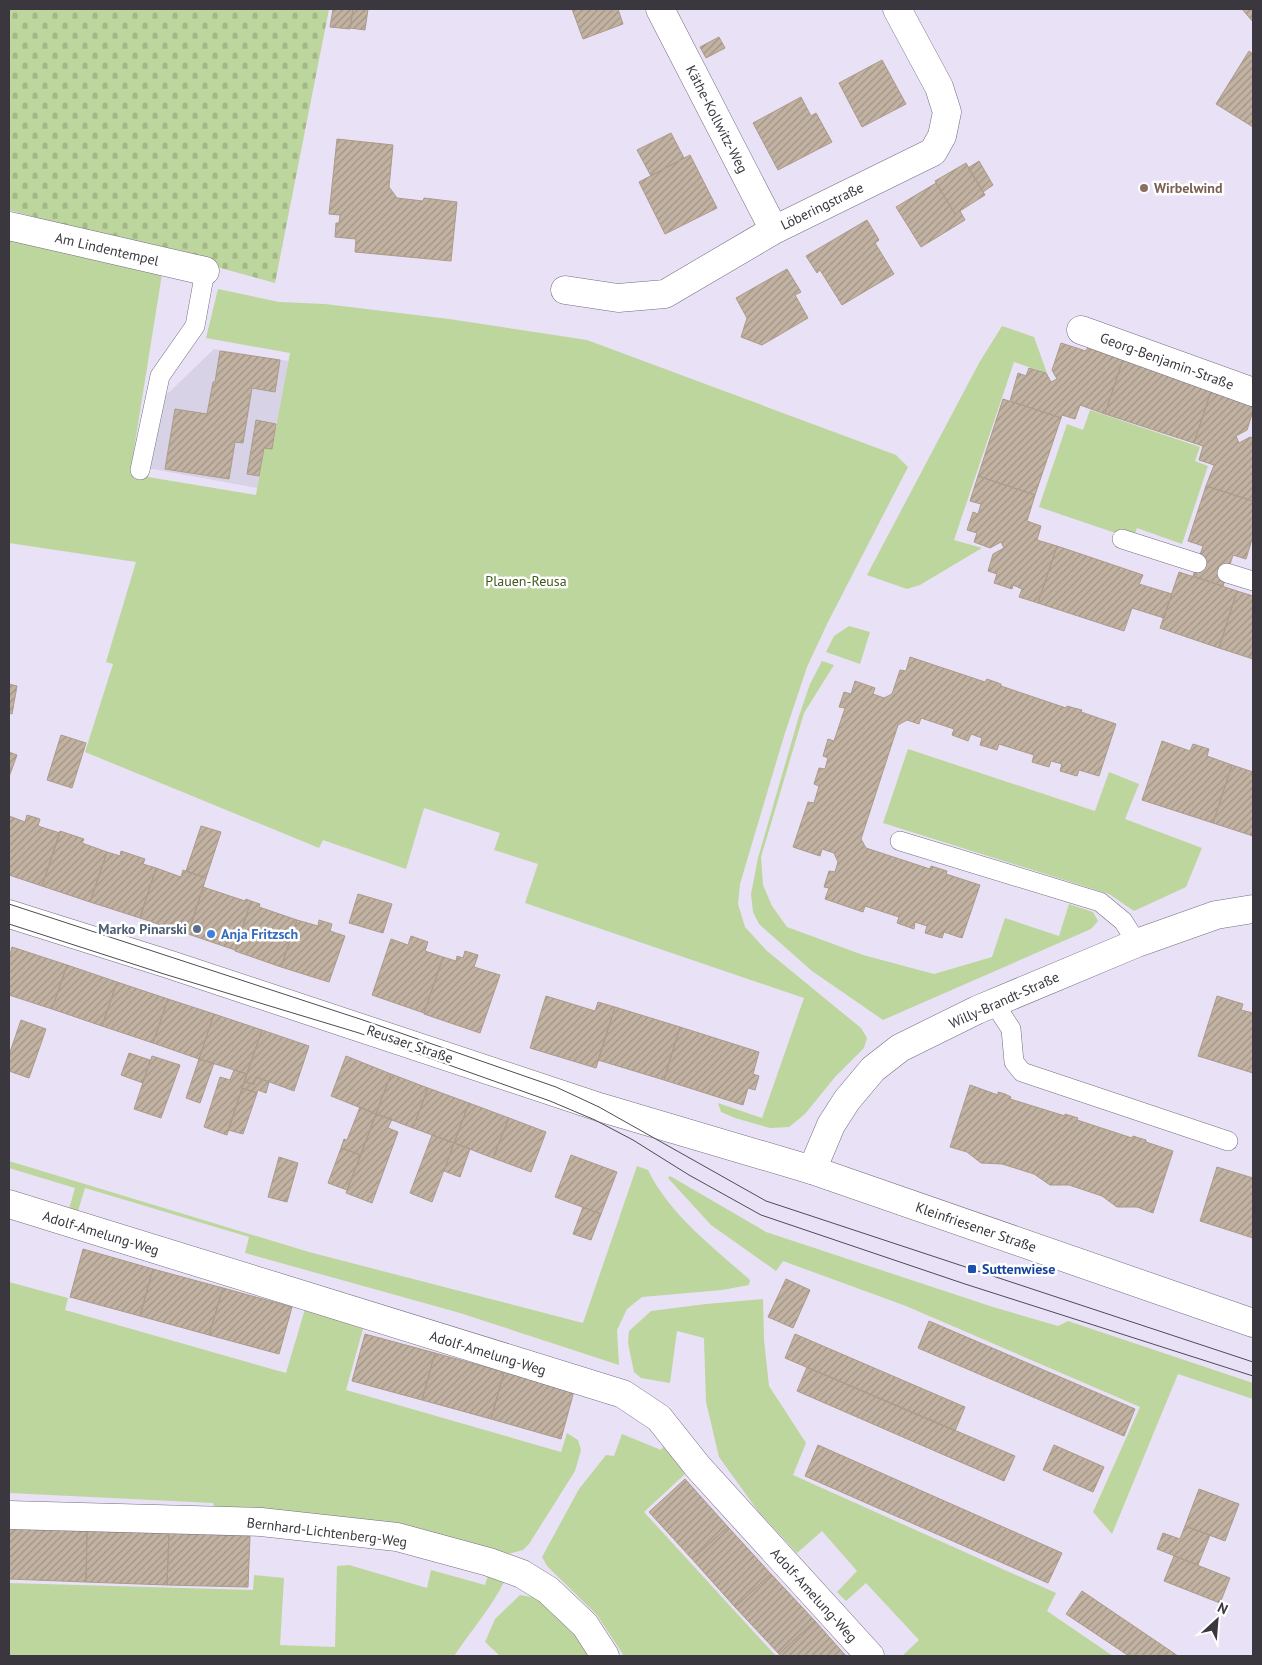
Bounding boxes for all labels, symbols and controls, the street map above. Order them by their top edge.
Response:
street label: Käthe-Kollwitz-Weg [682,62,752,176]
street label: Löberingstraße [778,178,866,234]
place label: Wirbelwind [1154,179,1223,197]
marker: Wirbelwind [1138,182,1150,194]
street label: Am Lindentempel [53,228,161,270]
street label: Georg-Benjamin-Straße [1098,328,1236,394]
park label: Plauen-Reusa [485,572,567,590]
place label: Marko Pinarski [98,920,187,938]
marker: Marko Pinarski [191,923,203,935]
place label: Anja Fritzsch [221,925,298,943]
marker: Anja Fritzsch [205,928,217,940]
street label: Willy-Brandt-Straße [946,968,1062,1032]
street label: Reusaer Straße [364,1021,456,1067]
street label: Kleinfriesener Straße [913,1198,1039,1256]
street label: Adolf-Amelung-Weg [41,1207,161,1259]
place label: Suttenwiese [982,1260,1055,1278]
marker: Suttenwiese [966,1263,978,1275]
street label: Adolf-Amelung-Weg [428,1327,548,1379]
street label: Bernhard-Lichtenberg-Weg [246,1513,408,1551]
street label: Adolf-Amelung-Weg [767,1544,861,1646]
north arrow [1192,1595,1242,1645]
text: N [1215,1598,1231,1618]

